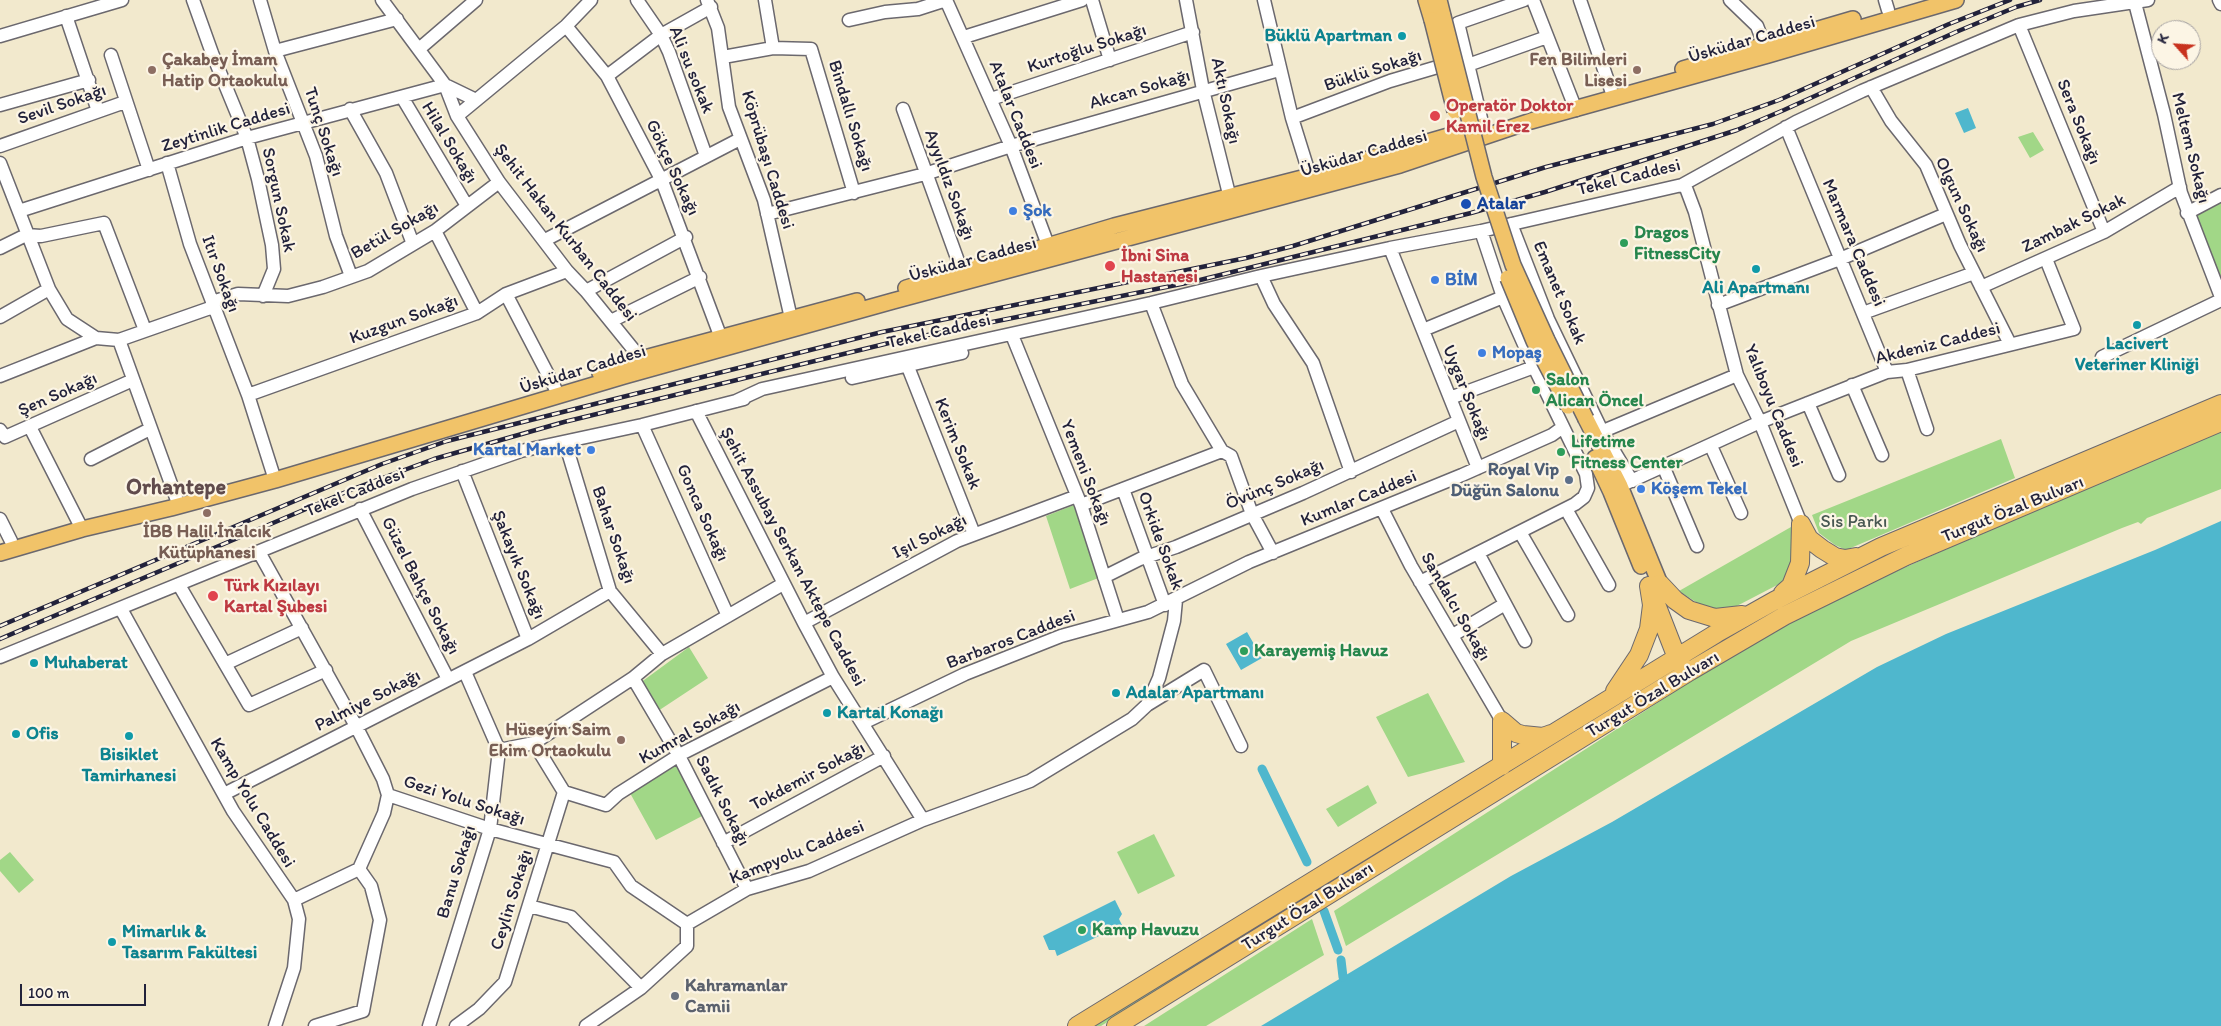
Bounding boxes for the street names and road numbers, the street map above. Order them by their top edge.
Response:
street label: Üsküdar Caddesi [1686,12,1818,68]
street label: Kurtoğlu Sokağı [1025,20,1149,78]
street label: Ali su sokak [664,23,718,117]
street label: Büklü Sokağı [1321,45,1425,97]
street label: Aktı Sokağı [1205,56,1245,146]
street label: Bindallı Sokağı [823,58,877,174]
street label: Atalar Caddesi [984,58,1046,172]
street label: Akcan Sokağı [1087,65,1193,115]
street label: Sera Sokağı [2051,76,2105,168]
street label: Sevil Sokağı [15,80,109,130]
street label: Tunç Sokağı [298,85,348,179]
street label: Köprübaşı Caddesi [736,88,798,232]
street label: Meltem Sokağı [2166,90,2214,206]
street label: Zeytinlik Caddesi [159,98,293,158]
street label: Hilal Sokağı [416,98,482,188]
street label: Gökçe Sokağı [640,117,704,219]
street label: Üsküdar Caddesi [1298,126,1430,182]
street label: Ayyıldız Sokağı [919,127,979,243]
street label: Şehit Hakan Kurban Caddesi [489,140,641,326]
street label: Sorgun Sokak [256,146,300,254]
street label: Olgun Sokağı [1929,154,1993,256]
street label: Tekel Caddesi [1575,155,1683,201]
street label: Marmara Caddesi [1816,176,1890,310]
street label: Zambak Sokak [2018,190,2130,258]
street label: Betül Sokağı [347,197,443,265]
street label: Itır Sokağı [196,232,244,316]
street label: Üsküdar Caddesi [907,233,1039,287]
street label: Emanet Sokak [1528,238,1590,348]
street label: Kuzgun Sokağı [347,290,461,350]
street label: Tekel Caddesi [885,310,993,354]
street label: Akdeniz Caddesi [1873,318,2003,370]
street label: Üsküdar Caddesi [517,341,649,399]
street label: Yalıboyu Caddesi [1738,341,1808,471]
street label: Uygar Sokağı [1437,342,1495,444]
street label: Şen Sokağı [15,368,101,422]
street label: Kerim Sokak [929,395,985,493]
street label: Yemeni Sokağı [1055,417,1115,529]
street label: Şehit Assubay Serkan Aktepe Caddesi [714,424,870,690]
street label: Övünç Sokağı [1223,455,1327,515]
street label: Gonca Sokağı [671,461,733,565]
street label: Tekel Caddesi [302,463,408,523]
street label: Kumlar Caddesi [1298,466,1420,532]
street label: Turgut Özal Bulvarı [1939,472,2087,548]
street label: Bahar Sokağı [586,483,640,587]
street label: Orkide Sokak [1132,489,1188,593]
street label: Şakayık Sokağı [486,507,550,623]
street label: Işıl Sokağı [889,510,971,564]
street label: Güzel Bahçe Sokağı [376,514,464,658]
street label: Sandalcı Sokağı [1415,549,1495,665]
street label: Barbaros Caddesi [943,605,1079,675]
street label: Turgut Özal Bulvarı [1583,647,1723,743]
street label: Palmiye Sokağı [311,665,425,737]
street label: Kumral Sokağı [636,696,744,770]
street label: Kamp Yolu Caddesi [205,734,299,872]
street label: Tokdemir Sokağı [747,738,869,816]
street label: Sadık Sokağı [690,752,754,850]
street label: Gezi Yolu Sokağı [401,771,527,831]
street label: Kampyolu Caddesi [726,816,868,890]
street label: Banu Sokağı [433,823,481,921]
street label: Ceylin Sokağı [486,847,538,953]
street label: Turgut Özal Bulvarı [1238,858,1378,956]

